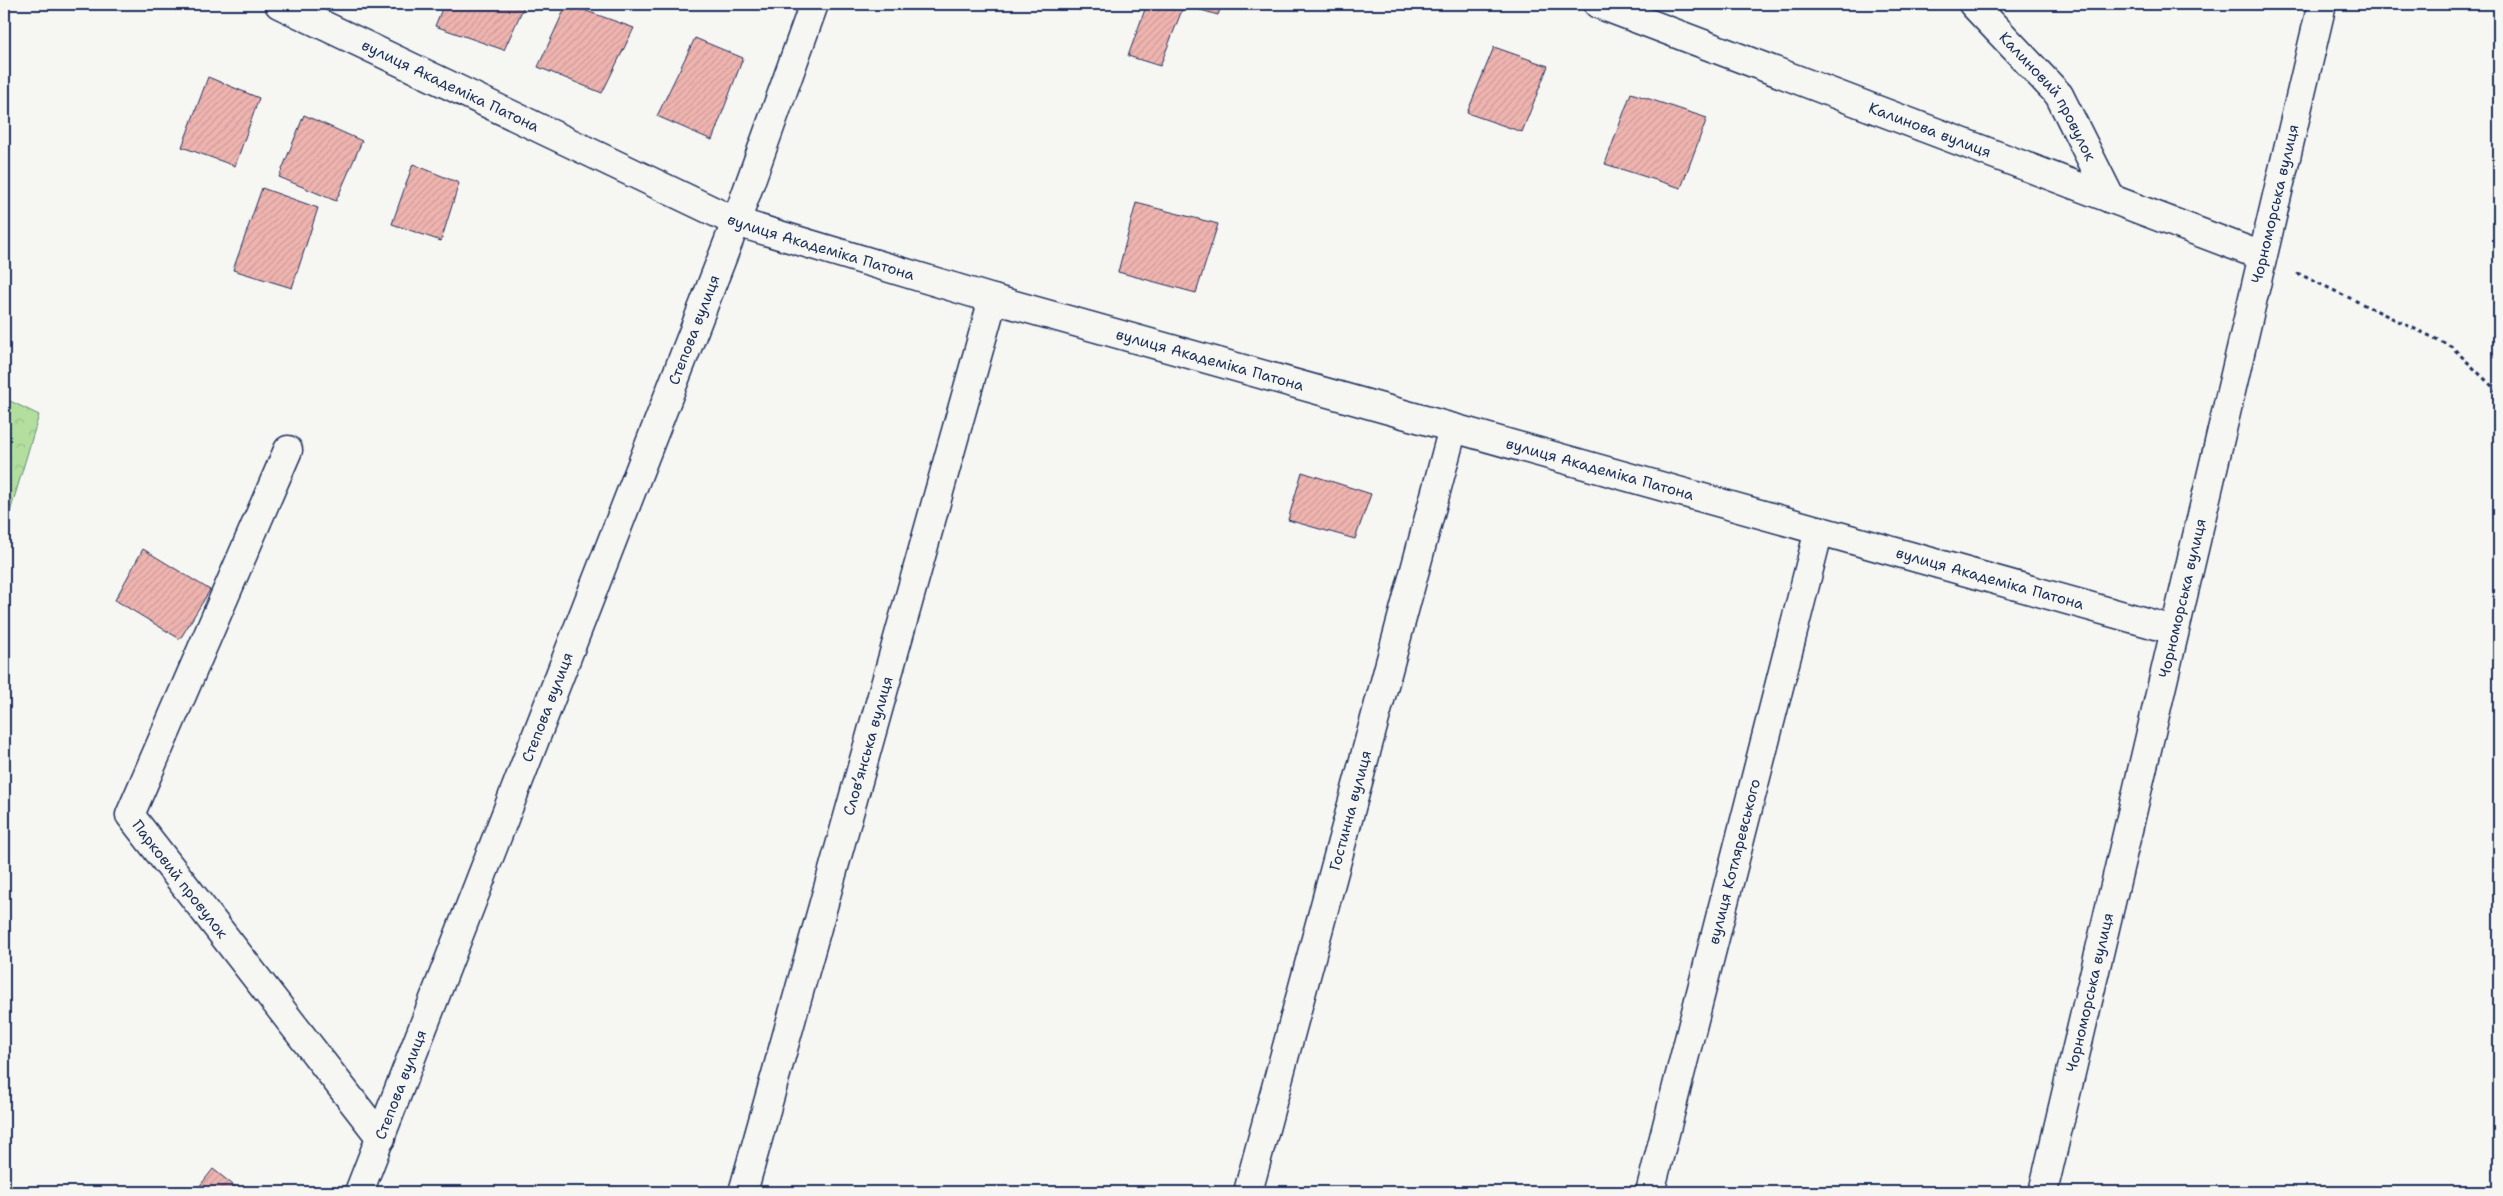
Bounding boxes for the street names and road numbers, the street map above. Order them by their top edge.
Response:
street label: Калиновий провулок [1995,28,2100,164]
street label: вулиця Академіка Патона [358,35,543,137]
street label: Калинова вулиця [1866,98,1994,162]
street label: Чорноморська вулиця [2247,122,2303,286]
street label: вулиця Академіка Патона [724,209,918,285]
street label: Степова вулиця [664,272,724,388]
street label: вулиця Академіка Патона [1114,324,1307,396]
street label: вулиця Академіка Патона [1504,433,1697,505]
street label: Чорноморська вулиця [2154,517,2211,680]
street label: вулиця Академіка Патона [1894,543,2087,614]
street label: Степова вулиця [517,649,578,765]
street label: Словʼянська вулиця [839,674,897,818]
street label: Гостинна вулиця [1325,748,1376,873]
street label: вулиця Котляревського [1704,777,1765,946]
street label: Парковий провулок [127,816,232,943]
street label: Чорноморська вулиця [2062,911,2118,1074]
street label: Степова вулиця [370,1027,431,1143]

